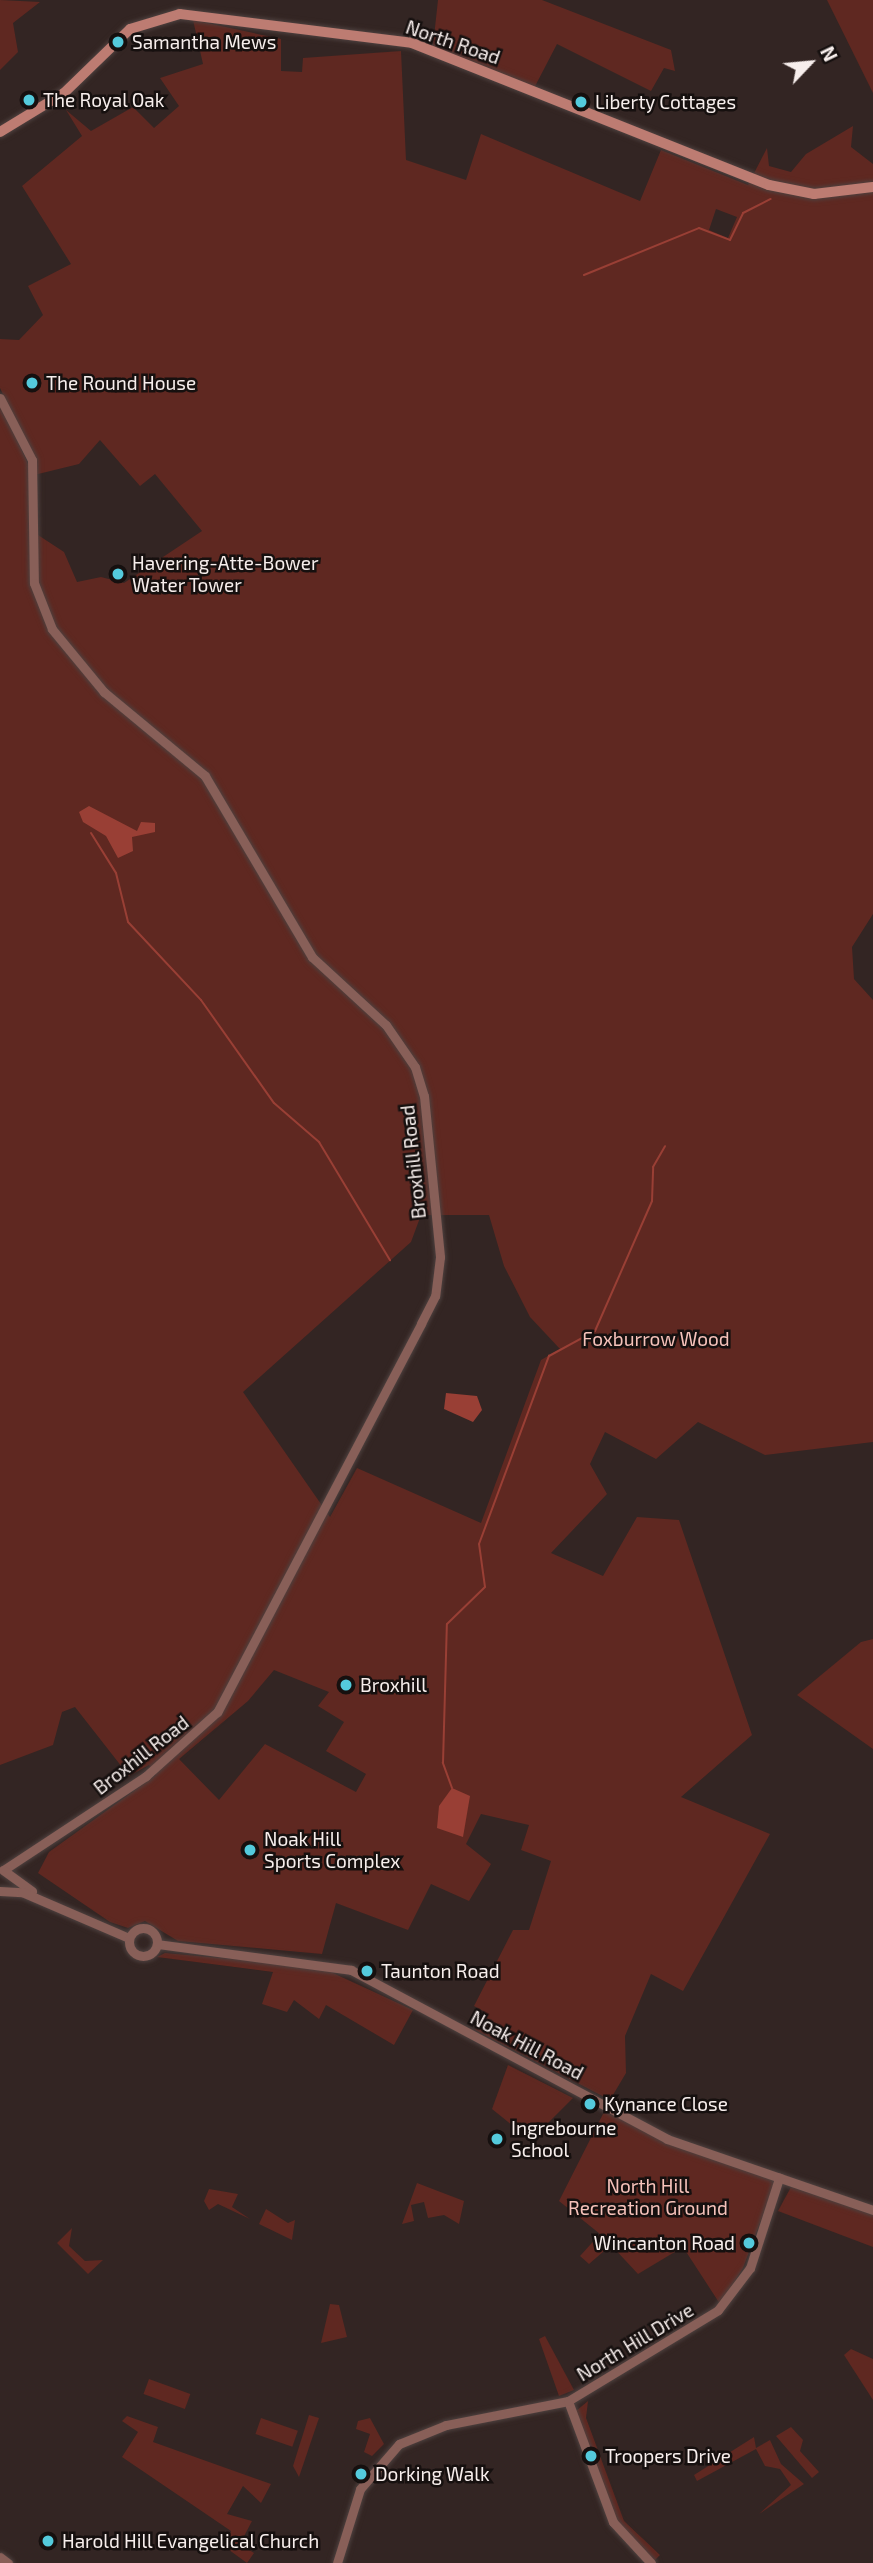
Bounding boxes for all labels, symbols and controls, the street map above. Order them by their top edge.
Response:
street label: North Road [403,15,503,69]
north arrow [775,28,845,98]
place label: Samantha Mews [132,31,276,53]
marker: Samantha Mews [110,34,126,50]
text: N [816,42,843,65]
place label: The Royal Oak [43,89,165,111]
place label: Liberty Cottages [595,91,737,113]
marker: The Royal Oak [21,92,37,108]
marker: Liberty Cottages [573,94,589,110]
place label: The Round House [46,372,196,394]
marker: The Round House [24,375,40,391]
place label: Havering-Atte-Bower Water Tower [132,552,319,596]
marker: Havering-Atte-Bower Water Tower [110,566,126,582]
street label: Broxhill Road [396,1104,430,1220]
park label: Foxburrow Wood [582,1328,730,1350]
place label: Broxhill [360,1674,427,1696]
marker: Broxhill [338,1677,354,1693]
street label: Broxhill Road [89,1711,193,1799]
place label: Noak Hill Sports Complex [264,1828,400,1872]
marker: Noak Hill Sports Complex [242,1842,258,1858]
place label: Taunton Road [381,1960,500,1982]
marker: Taunton Road [359,1963,375,1979]
street label: Noak Hill Road [466,2006,588,2084]
place label: Kynance Close [604,2093,728,2115]
marker: Kynance Close [582,2096,598,2112]
place label: Ingrebourne School [511,2117,617,2161]
marker: Ingrebourne School [489,2131,505,2147]
park label: North Hill Recreation Ground [568,2175,728,2219]
place label: Wincanton Road [593,2232,735,2254]
marker: Wincanton Road [741,2235,757,2251]
street label: North Hill Drive [572,2298,698,2386]
place label: Troopers Drive [605,2445,731,2467]
marker: Troopers Drive [583,2448,599,2464]
place label: Dorking Walk [375,2463,490,2485]
marker: Dorking Walk [353,2466,369,2482]
place label: Harold Hill Evangelical Church [62,2530,320,2552]
marker: Harold Hill Evangelical Church [40,2533,56,2549]

